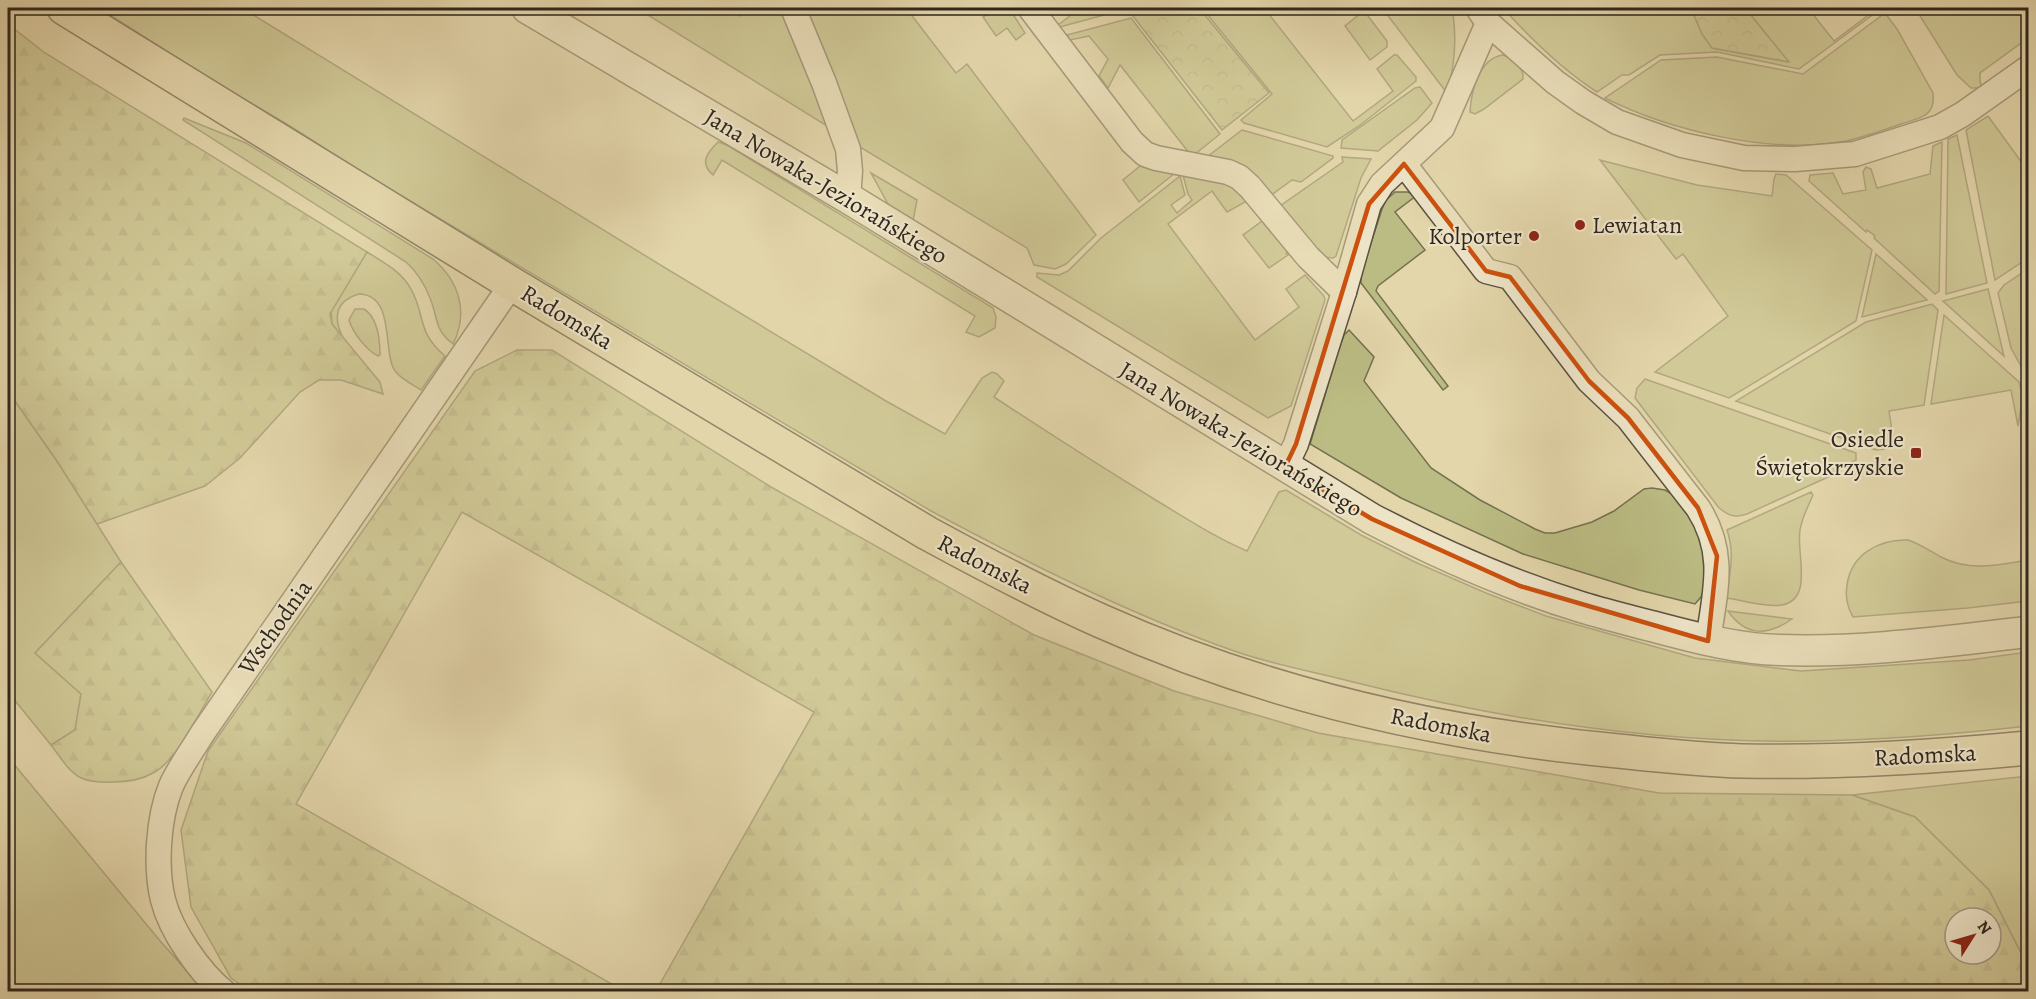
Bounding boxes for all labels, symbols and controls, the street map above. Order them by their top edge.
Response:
street label: Jana Nowaka-Jeziorańskiego [698,101,954,271]
place label: Lewiatan [1592,209,1682,241]
marker: Lewiatan [1573,218,1587,232]
place label: Kolporter [1428,220,1522,252]
marker: Kolporter [1527,229,1541,243]
street label: Radomska [515,277,620,358]
street label: Jana Nowaka-Jeziorańskiego [1113,354,1369,524]
place label: Osiedle Świętokrzyskie [1755,423,1904,483]
marker: Osiedle Świętokrzyskie [1909,446,1923,460]
street label: Radomska [932,526,1039,602]
street label: Wschodnia [230,572,320,682]
street label: Radomska [1388,700,1495,751]
street label: Radomska [1873,736,1978,774]
north arrow [1943,906,2003,966]
text: N [1972,916,1997,939]

